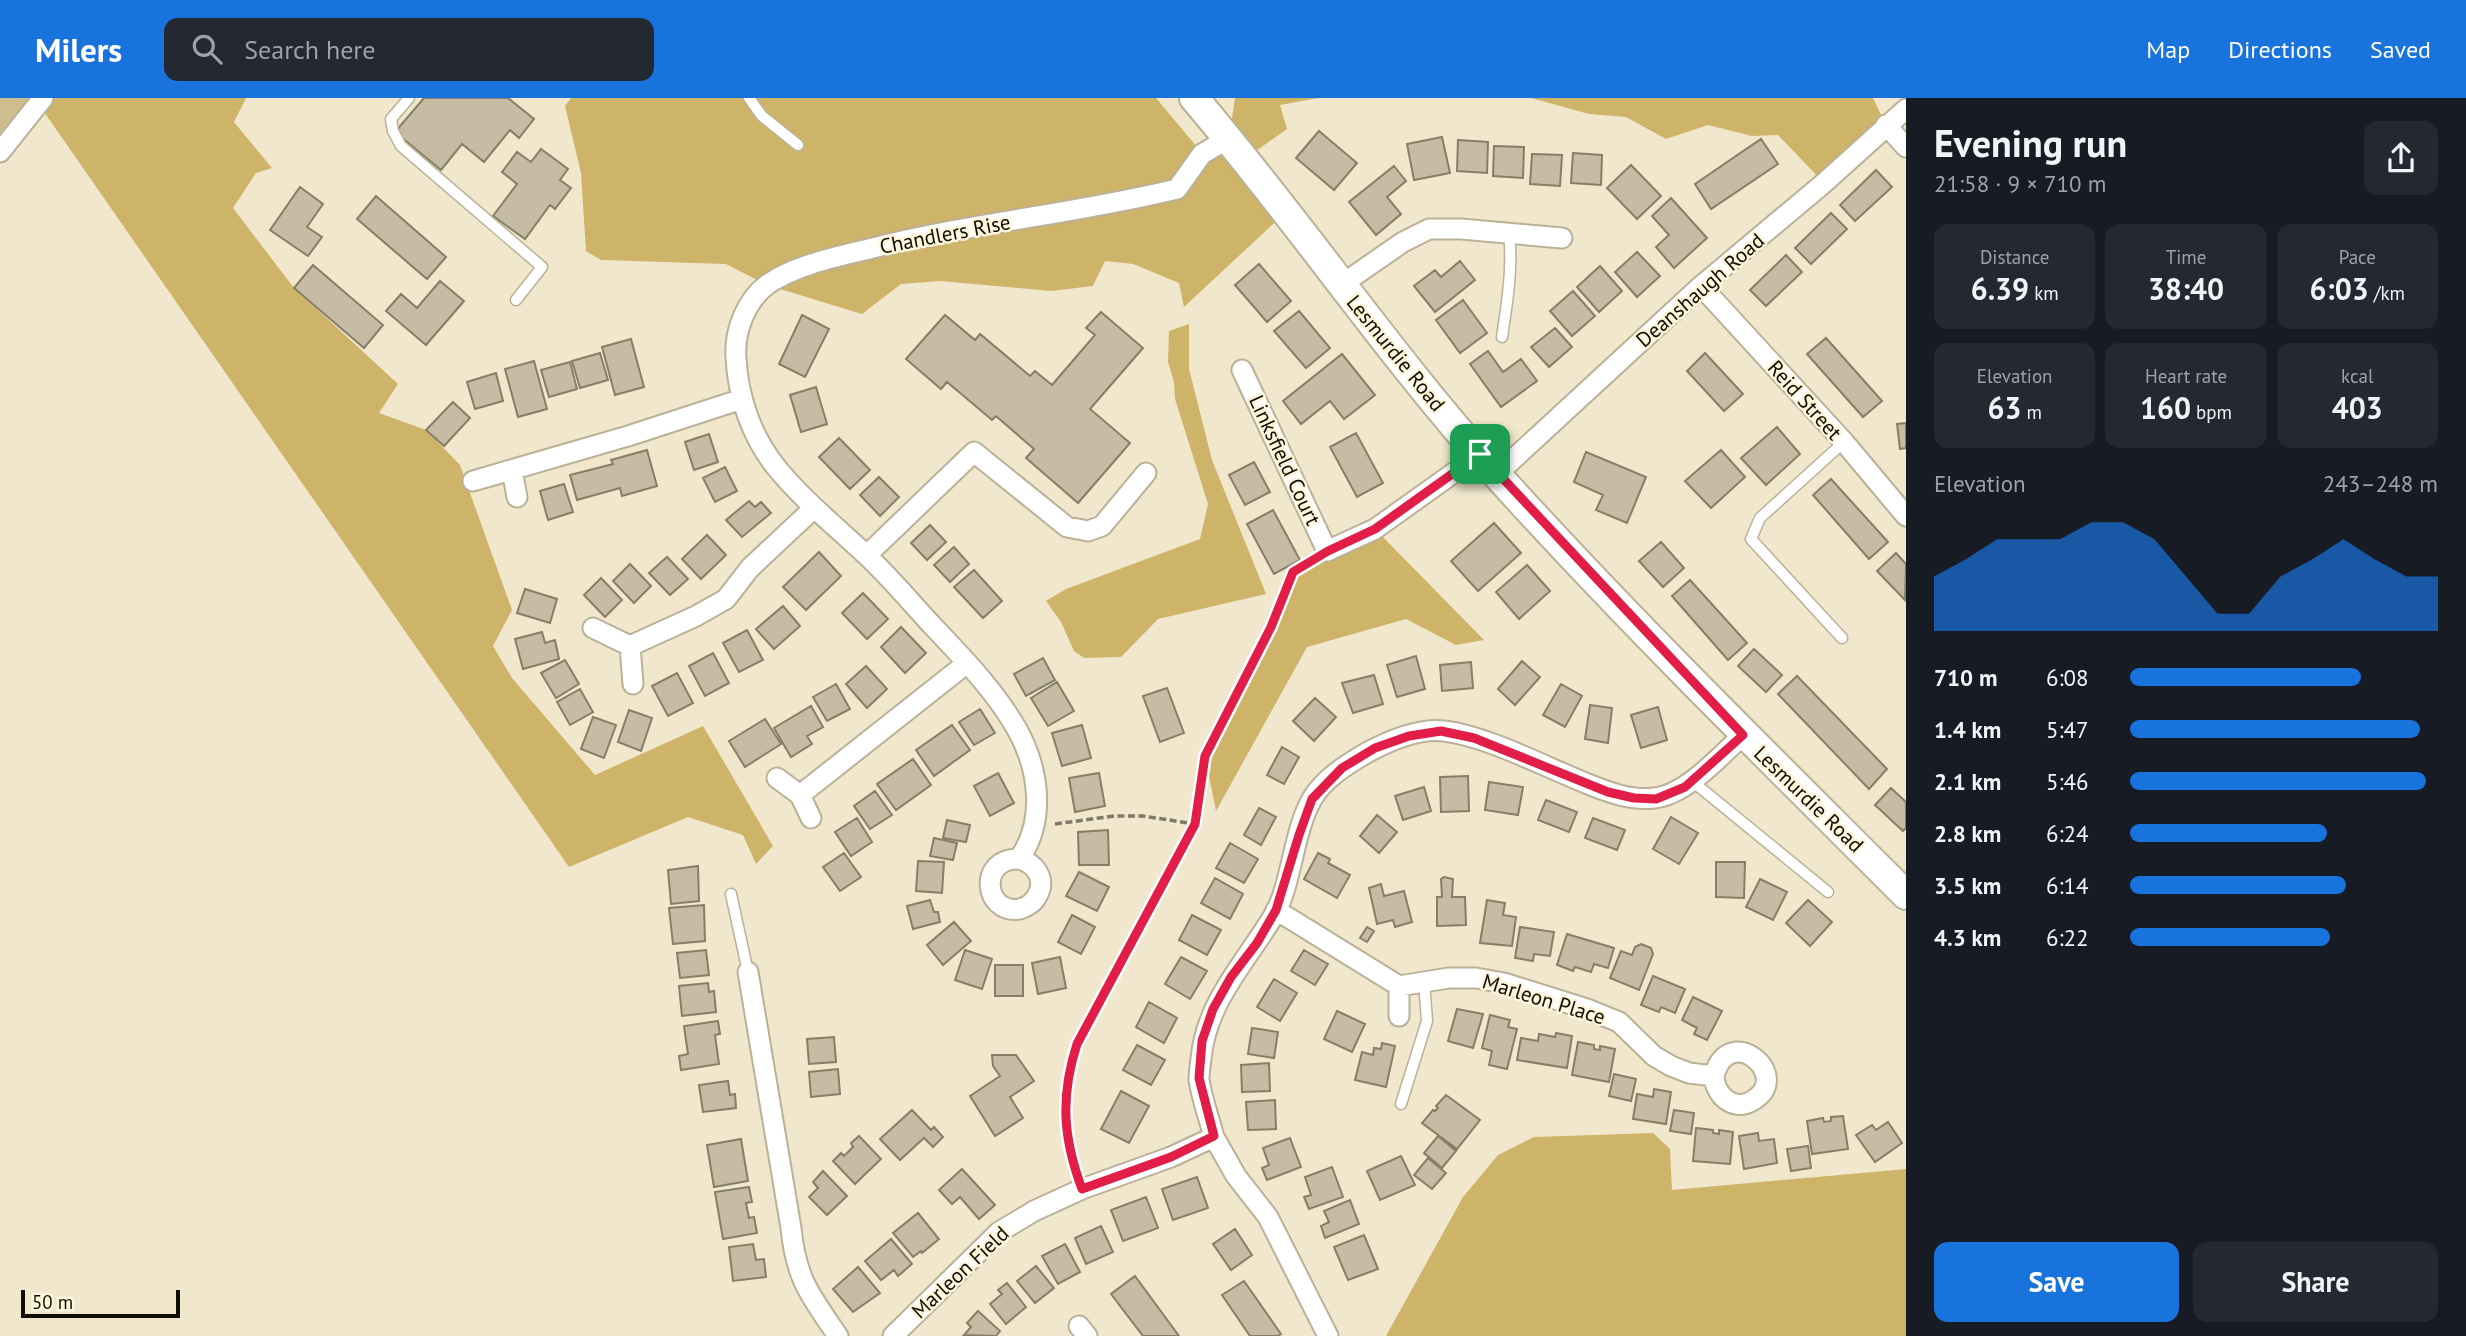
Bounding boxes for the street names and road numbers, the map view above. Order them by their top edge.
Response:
street label: Chandlers Rise [877,208,1013,260]
street label: Deanshaugh Road [1630,227,1770,353]
street label: Lesmurdie Road [1341,289,1451,417]
street label: Reid Street [1762,354,1848,446]
street label: Linksfield Court [1243,391,1327,529]
street label: Lesmurdie Road [1748,740,1870,858]
street label: Marleon Place [1479,968,1609,1030]
street label: Marleon Field [906,1220,1014,1324]

